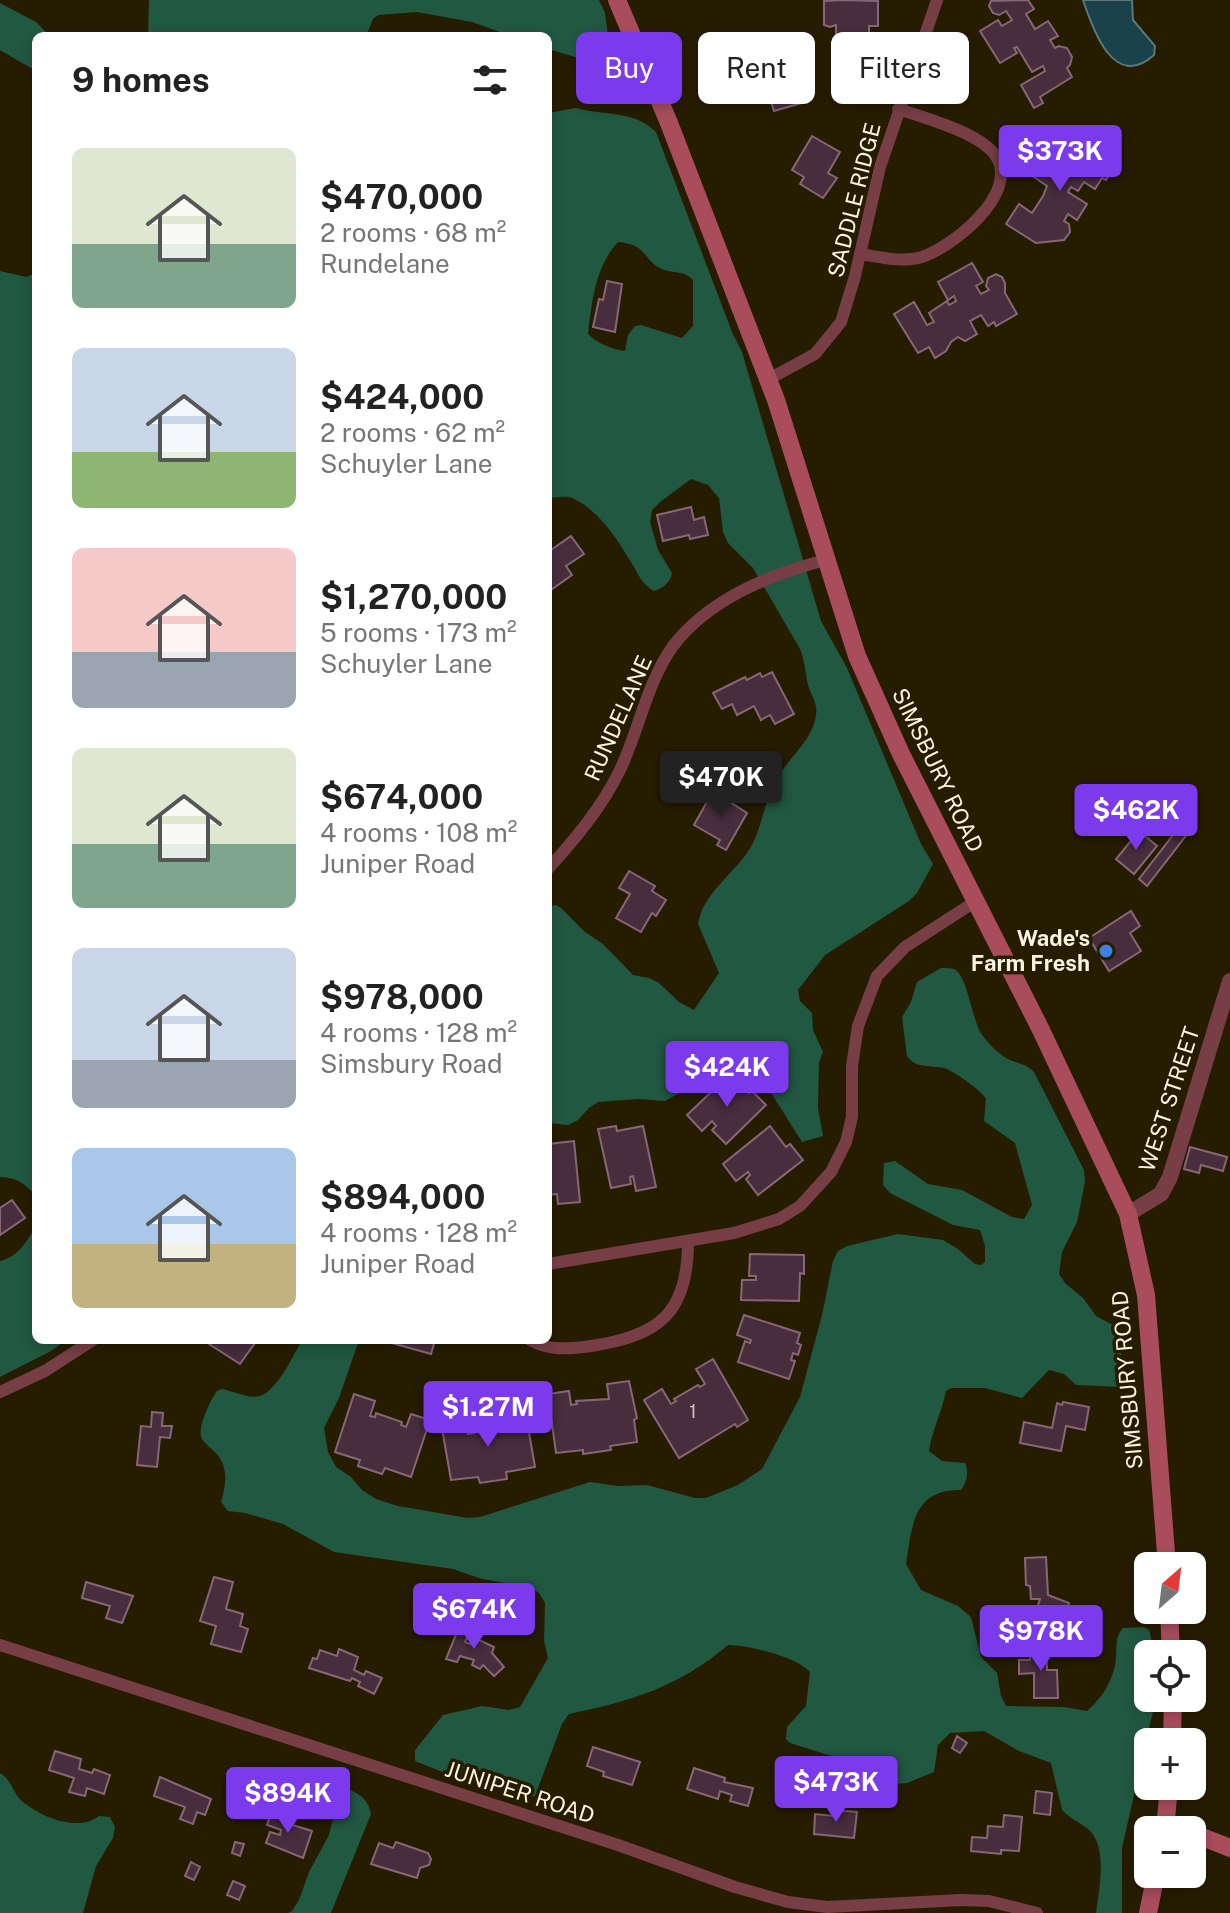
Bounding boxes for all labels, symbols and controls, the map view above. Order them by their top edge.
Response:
chip: Buy [576,32,682,104]
chip: Rent [698,32,815,104]
chip: Filters [831,32,969,104]
icon: filters [468,58,512,102]
text: 9 homes [72,60,210,100]
street label: SADDLE RIDGE [822,120,886,280]
pin: $373K [1004,125,1116,193]
text: $373K [1017,135,1103,166]
text: $470,000 [320,177,483,217]
icon: home [136,180,232,276]
text: 2 rooms · 68 m² [320,217,506,248]
text: Rundelane [320,248,450,279]
text: $424,000 [320,377,484,417]
icon: home [136,380,232,476]
text: 2 rooms · 62 m² [320,417,505,448]
text: Schuyler Lane [320,448,493,479]
text: $1,270,000 [320,577,507,617]
icon: home [136,580,232,676]
text: 5 rooms · 173 m² [320,617,517,648]
text: Schuyler Lane [320,648,493,679]
street label: RUNDELANE [579,651,657,785]
street label: SIMSBURY ROAD [887,684,989,856]
pin: $470K [665,751,777,819]
text: $470K [678,761,764,792]
text: $674,000 [320,777,483,817]
icon: home [136,780,232,876]
pin: $462K [1080,784,1192,852]
text: $462K [1092,794,1180,825]
text: 4 rooms · 108 m² [320,817,517,848]
text: Juniper Road [320,848,475,879]
place label: Wade's Farm Fresh [971,925,1090,976]
marker: Wade's Farm Fresh [1097,942,1115,960]
text: $978,000 [320,977,484,1017]
icon: home [136,980,232,1076]
text: 4 rooms · 128 m² [320,1017,517,1048]
street label: WEST STREET [1133,1023,1205,1175]
pin: $424K [671,1041,783,1109]
text: Simsbury Road [320,1048,503,1079]
text: $424K [684,1051,770,1082]
text: $894,000 [320,1177,485,1217]
icon: home [136,1180,232,1276]
text: 4 rooms · 128 m² [320,1217,517,1248]
text: Juniper Road [320,1248,475,1279]
street label: SIMSBURY ROAD [1106,1290,1148,1470]
pin: $1.27M [423,1381,553,1449]
text: $1.27M [442,1391,535,1422]
house number: 1 [689,1401,697,1422]
north arrow [1134,1552,1206,1624]
map controls [1134,1552,1206,1888]
pin: $674K [418,1583,530,1651]
text: $674K [431,1593,517,1624]
pin: $978K [985,1605,1097,1673]
text: $978K [998,1615,1084,1646]
button: locate [1134,1640,1206,1712]
button: + [1134,1728,1206,1800]
street label: JUNIPER ROAD [442,1756,598,1828]
pin: $473K [780,1756,892,1824]
text: $473K [793,1766,879,1797]
pin: $894K [232,1767,344,1835]
text: $894K [244,1777,332,1808]
button: − [1134,1816,1206,1888]

